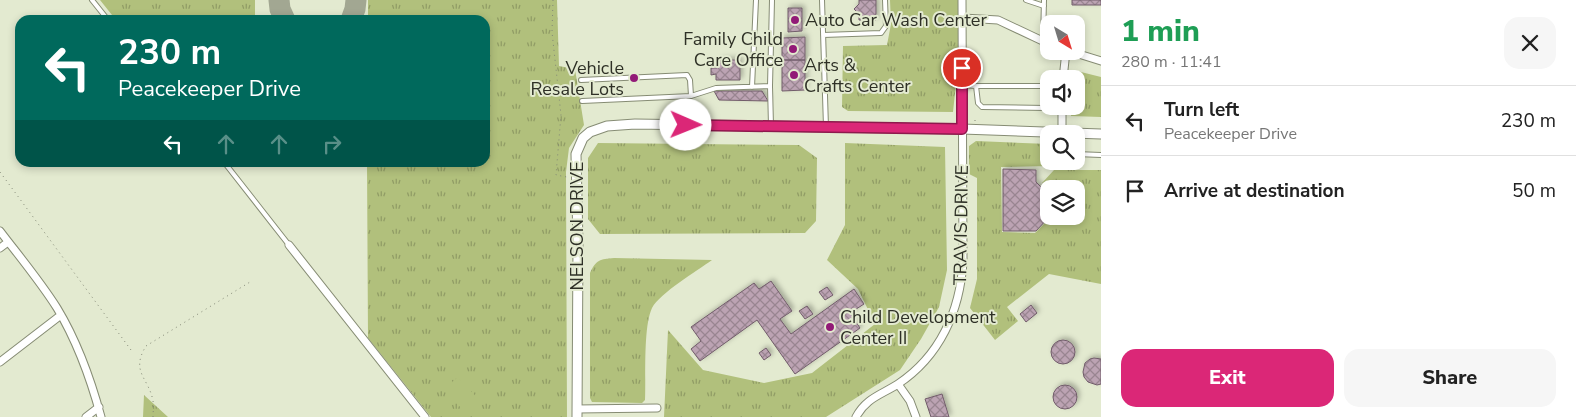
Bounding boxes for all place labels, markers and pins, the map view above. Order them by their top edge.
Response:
place label: Auto Car Wash Center [805,8,987,32]
marker: Auto Car Wash Center [789,14,801,26]
place label: Family Child Care Office [683,27,783,72]
marker: Family Child Care Office [787,43,799,55]
pin [941,47,983,89]
place label: Arts & Crafts Center [804,53,911,98]
place label: Vehicle Resale Lots [530,56,624,101]
marker: Arts & Crafts Center [788,69,800,81]
marker: Vehicle Resale Lots [628,72,640,84]
place label: Child Development Center II [840,305,996,350]
marker: Child Development Center II [824,321,836,333]

